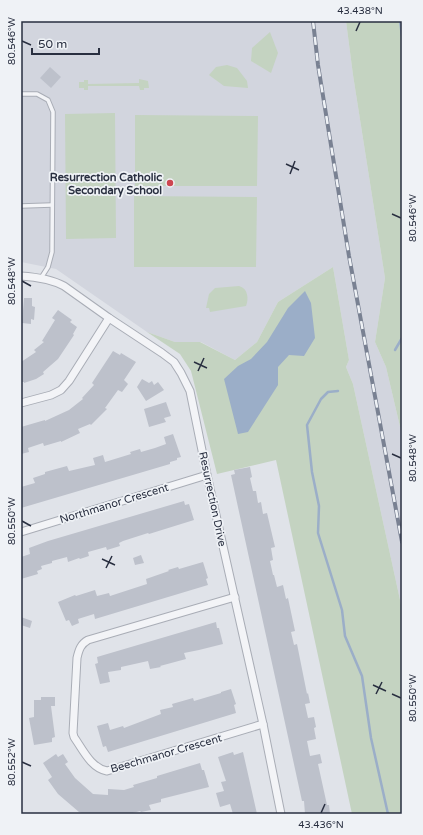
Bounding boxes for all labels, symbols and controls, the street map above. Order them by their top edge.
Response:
text: 43.438°N [337,5,383,17]
text: 80.546°W [6,17,18,65]
scale bar [32,30,99,56]
text: 50 m [38,37,67,51]
place label: Resurrection Catholic Secondary School [50,171,162,198]
marker: Resurrection Catholic Secondary School [165,178,175,188]
text: 80.546°W [407,194,419,242]
text: 80.548°W [6,257,18,305]
text: 80.548°W [407,434,419,482]
street label: Resurrection Drive [196,450,229,548]
street label: Northmanor Crescent [58,481,170,526]
text: 80.550°W [6,497,18,545]
text: 80.550°W [407,674,419,722]
street label: Beechmanor Crescent [109,731,223,776]
text: 80.552°W [6,738,18,786]
text: 43.436°N [298,819,344,831]

